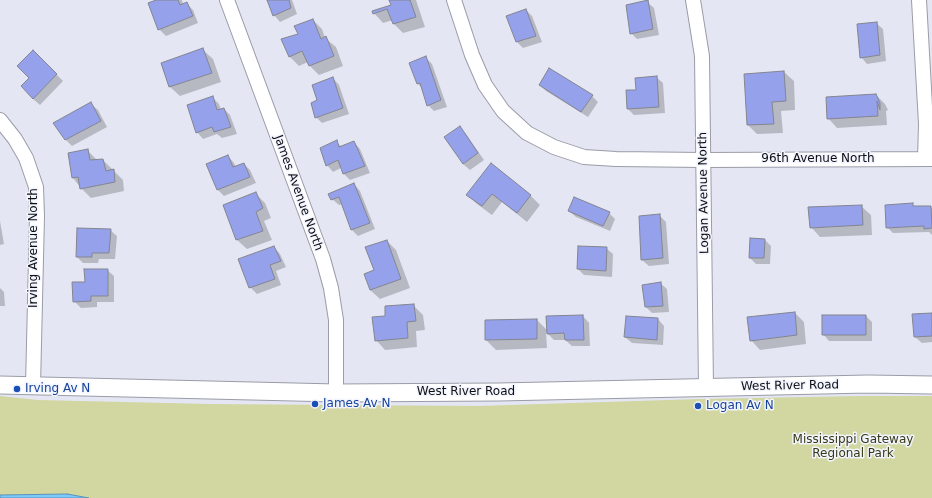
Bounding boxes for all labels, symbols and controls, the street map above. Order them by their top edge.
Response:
street label: Logan Avenue North [696,132,712,254]
street label: James Avenue North [270,133,326,253]
street label: 96th Avenue North [761,152,875,166]
street label: Irving Avenue North [27,188,41,308]
street label: West River Road [741,378,839,394]
place label: Irving Av N [25,382,90,396]
marker: Irving Av N [12,384,22,394]
street label: West River Road [417,385,515,399]
place label: James Av N [323,397,390,411]
marker: James Av N [310,399,320,409]
place label: Logan Av N [706,399,774,413]
marker: Logan Av N [693,401,703,411]
park label: Mississippi Gateway Regional Park [793,433,913,461]

